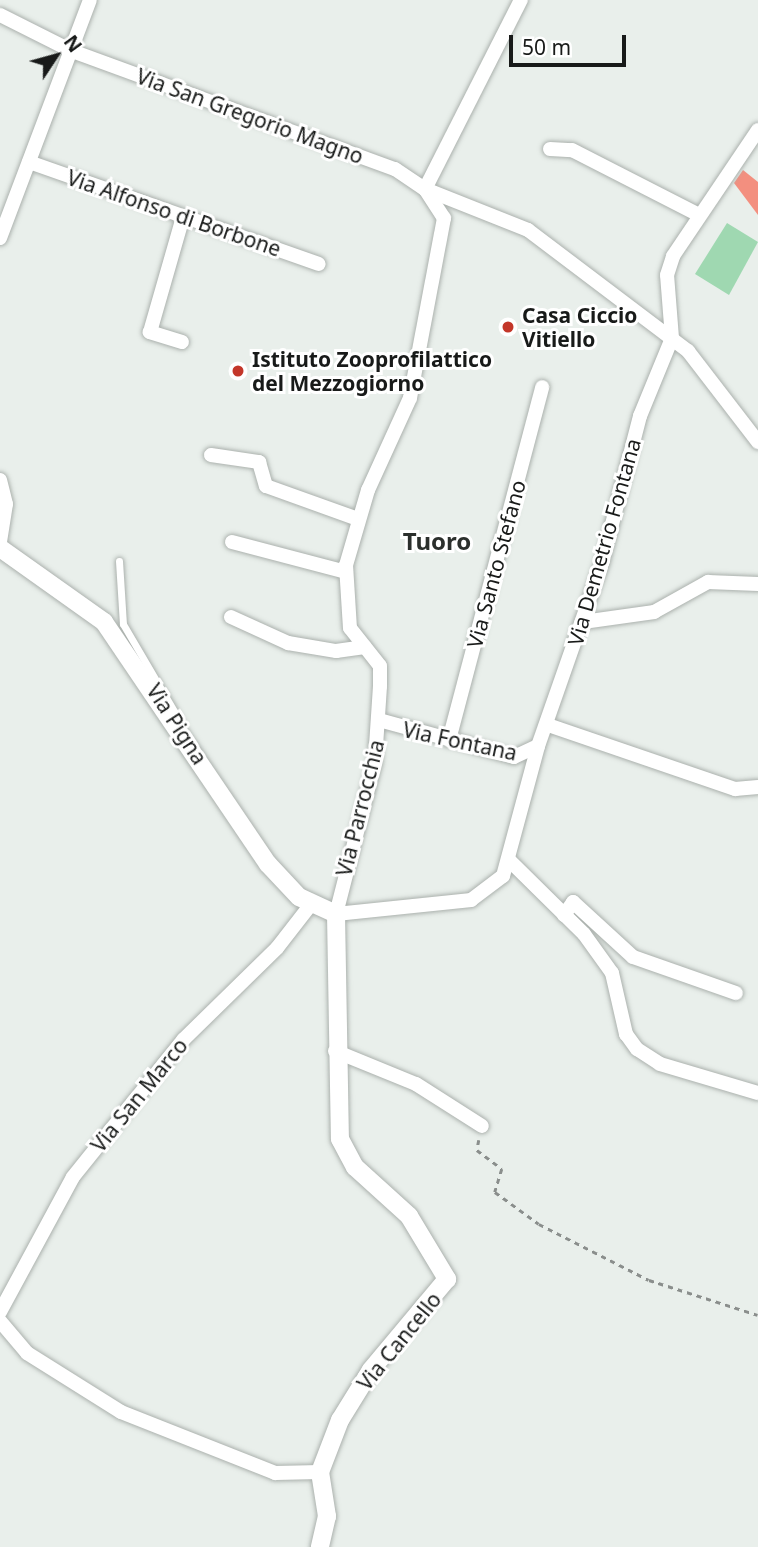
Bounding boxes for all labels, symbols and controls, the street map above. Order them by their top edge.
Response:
north arrow [21,21,91,91]
scale bar [513,21,630,65]
text: N [58,30,88,58]
text: 50 m [522,33,571,61]
street label: Via San Gregorio Magno [133,63,367,169]
street label: Via Alfonso di Borbone [64,165,284,261]
place label: Casa Ciccio Vitiello [522,302,637,352]
marker: Casa Ciccio Vitiello [500,319,516,335]
place label: Istituto Zooprofilattico del Mezzogiorno [252,346,492,396]
marker: Istituto Zooprofilattico del Mezzogiorno [230,363,246,379]
street label: Via Demetrio Fontana [562,435,646,649]
street label: Via Santo Stefano [461,477,531,651]
district label: Tuoro [403,527,471,555]
street label: Via Pigna [142,679,212,769]
street label: Via Fontana [401,717,519,765]
street label: Via Parrocchia [331,737,389,879]
street label: Via San Marco [86,1033,192,1157]
street label: Via Cancello [352,1287,446,1395]

